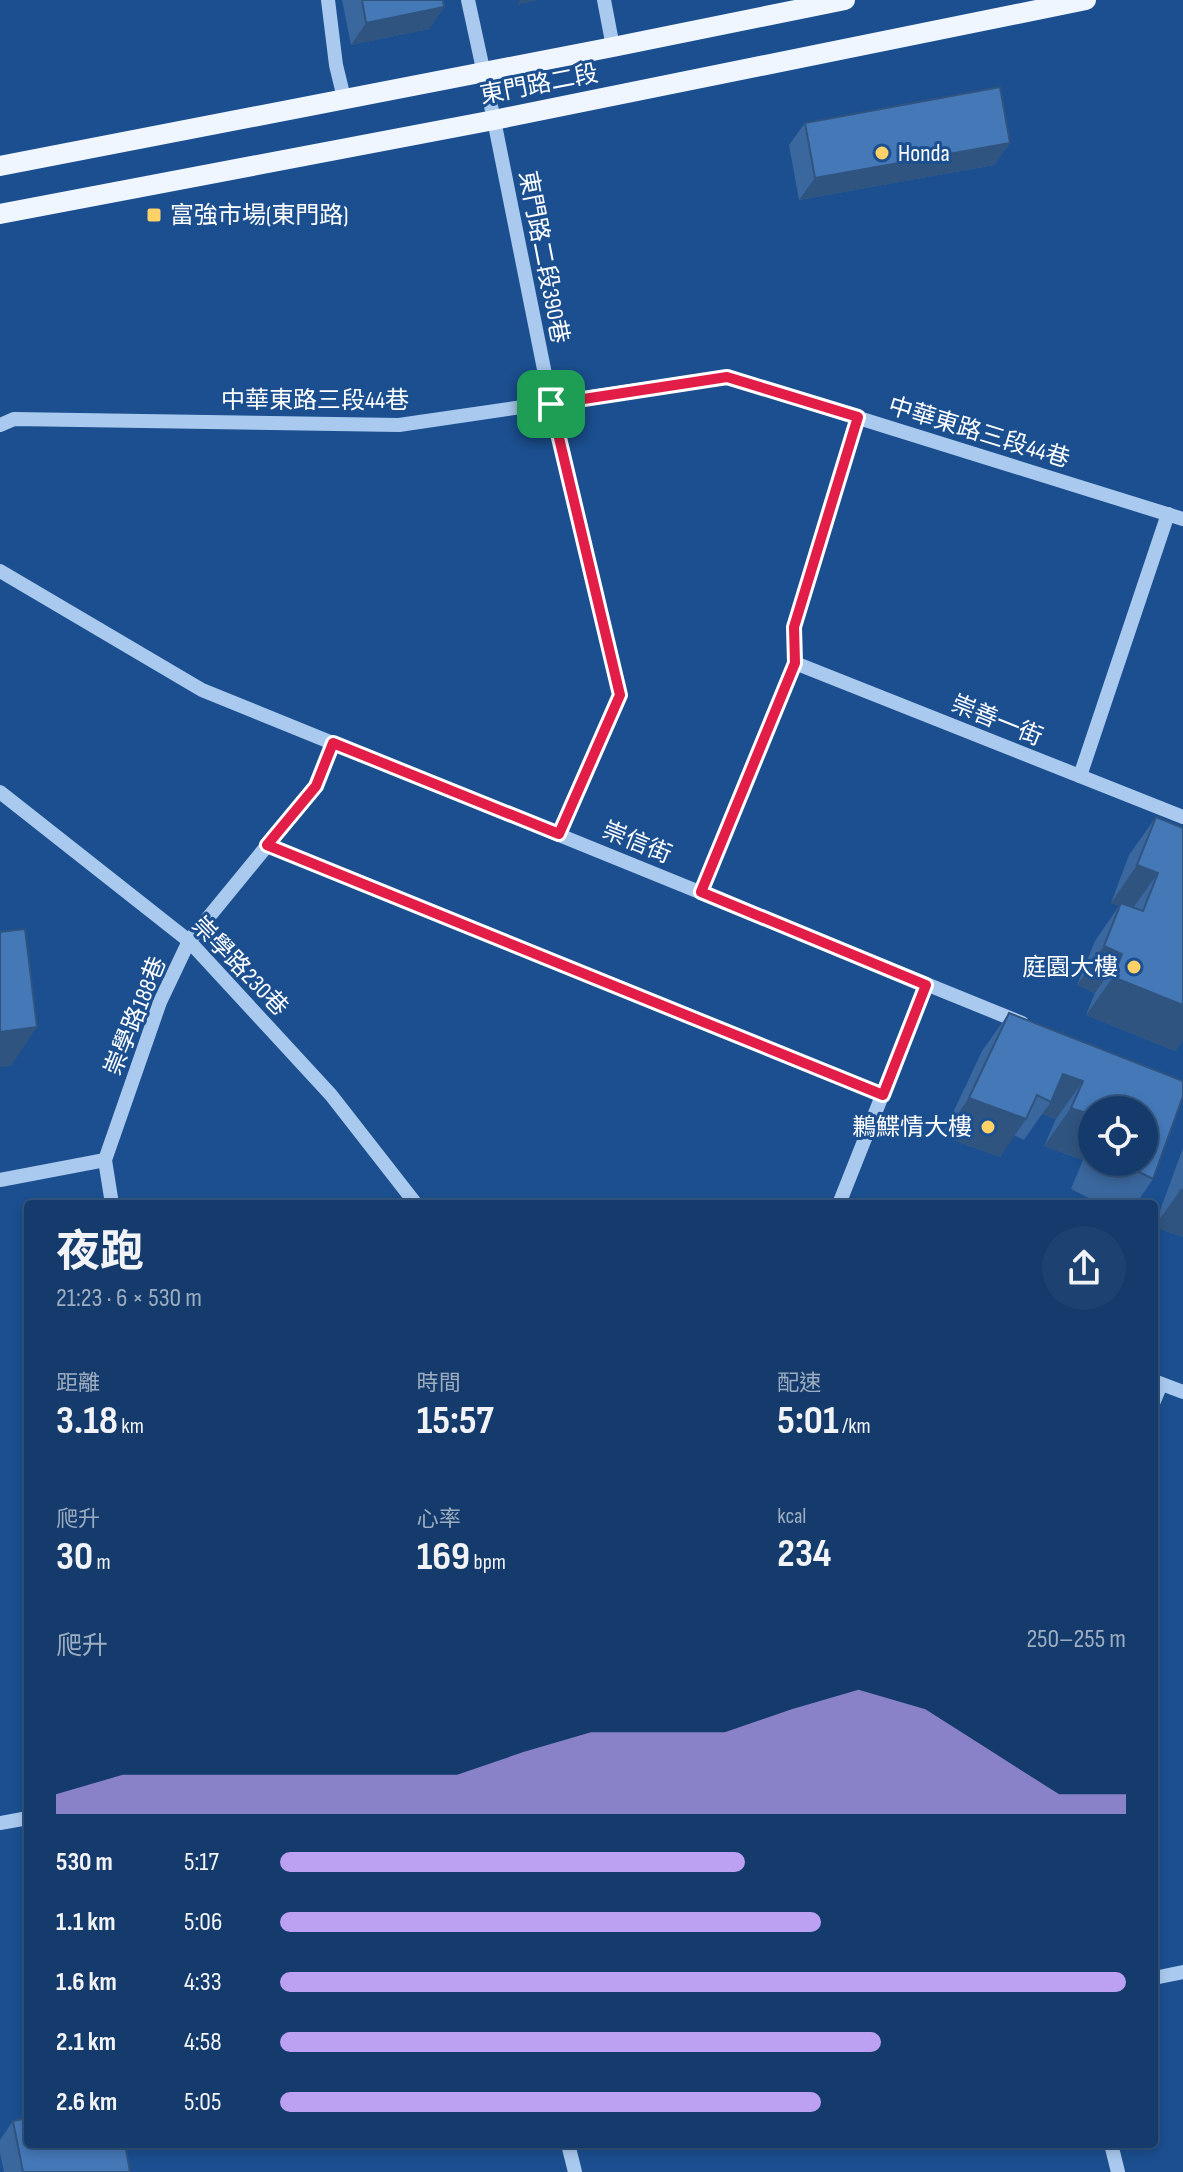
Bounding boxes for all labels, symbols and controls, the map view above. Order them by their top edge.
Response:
street label: 東門路二段 [477,59,601,110]
place label: Honda [898,139,950,168]
marker: Honda [873,144,891,162]
street label: 東門路二段390巷 [513,168,574,346]
place label: 富強市場(東門路) [170,201,348,230]
marker: 富強市場(東門路) [145,206,163,224]
pin [517,370,585,438]
icon: arrive [529,382,573,426]
street label: 中華東路三段44巷 [221,386,409,415]
street label: 中華東路三段44巷 [885,391,1073,474]
street label: 崇善一街 [947,689,1047,752]
street label: 崇信街 [598,816,676,869]
street label: 崇學路230巷 [185,911,294,1022]
street label: 崇學路188巷 [99,953,172,1080]
place label: 庭園大樓 [1022,953,1118,982]
marker: 庭園大樓 [1125,958,1143,976]
map controls [1078,1096,1158,1176]
button: locate [1078,1096,1158,1176]
place label: 鶼鰈情大樓 [852,1113,972,1142]
marker: 鶼鰈情大樓 [979,1118,997,1136]
text: 夜跑 [56,1226,144,1279]
button: share [1042,1226,1126,1310]
text: 21:23 · 6 × 530 m [56,1283,202,1314]
text: 距離 [56,1370,100,1397]
text: 時間 [417,1370,461,1397]
text: 配速 [777,1370,821,1397]
text: 3.18 [56,1397,118,1445]
text: 15:57 [417,1397,494,1445]
text: 5:01 [777,1397,839,1445]
text: km [118,1413,144,1440]
text: /km [839,1413,871,1440]
text: kcal [777,1503,806,1530]
text: 爬升 [56,1506,100,1533]
text: 心率 [417,1506,461,1533]
text: 234 [777,1530,831,1578]
text: 30 [56,1533,93,1581]
text: 169 [417,1533,470,1581]
text: m [93,1549,111,1576]
text: bpm [470,1549,506,1576]
text: 250–255 m [1026,1624,1126,1655]
text: 爬升 [56,1631,108,1662]
text: 530 m [56,1847,113,1878]
text: 5:17 [184,1847,219,1878]
text: 1.1 km [56,1907,115,1938]
text: 5:06 [184,1907,222,1938]
text: 1.6 km [56,1967,117,1998]
text: 4:33 [184,1967,222,1998]
text: 2.1 km [56,2027,116,2058]
text: 4:58 [184,2027,222,2058]
text: 2.6 km [56,2087,117,2118]
text: 5:05 [184,2087,221,2118]

